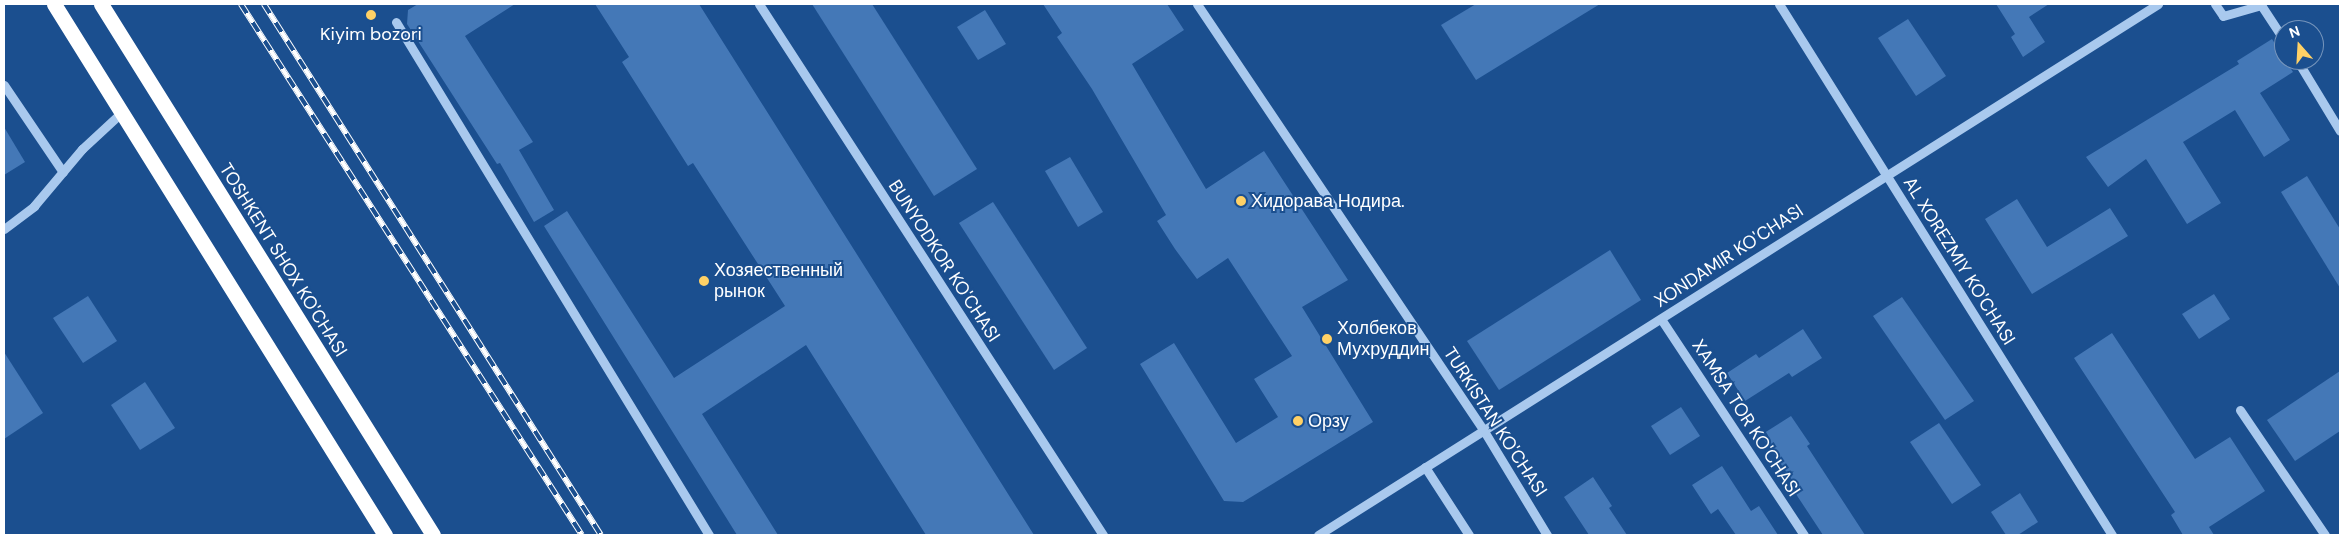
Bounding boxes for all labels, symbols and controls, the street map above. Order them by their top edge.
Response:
marker: Kiyim bozori [365,9,377,21]
north arrow [2274,20,2324,70]
text: N [2287,22,2302,42]
place label: Kiyim bozori [320,23,422,45]
street label: TOSHKENT SHOX KO'CHASI [215,159,351,361]
street label: AL XOREZMIY KO'CHASI [1899,173,2019,349]
street label: BUNYODKOR KO'CHASI [884,176,1004,346]
place label: Хидорава Нодира. [1251,190,1405,212]
marker: Хидорава Нодира. [1235,195,1247,207]
street label: XONDAMIR KO'CHASI [1651,200,1807,312]
place label: Хозяественный рынок [714,260,843,302]
marker: Хозяественный рынок [698,275,710,287]
place label: Холбеков Мухруддин [1337,318,1429,360]
marker: Холбеков Мухруддин [1321,333,1333,345]
street label: XAMSA TOR KO'CHASI [1687,336,1805,500]
street label: TURKISTAN KO'CHASI [1439,343,1551,501]
place label: Орзу [1308,410,1349,432]
marker: Орзу [1292,415,1304,427]

